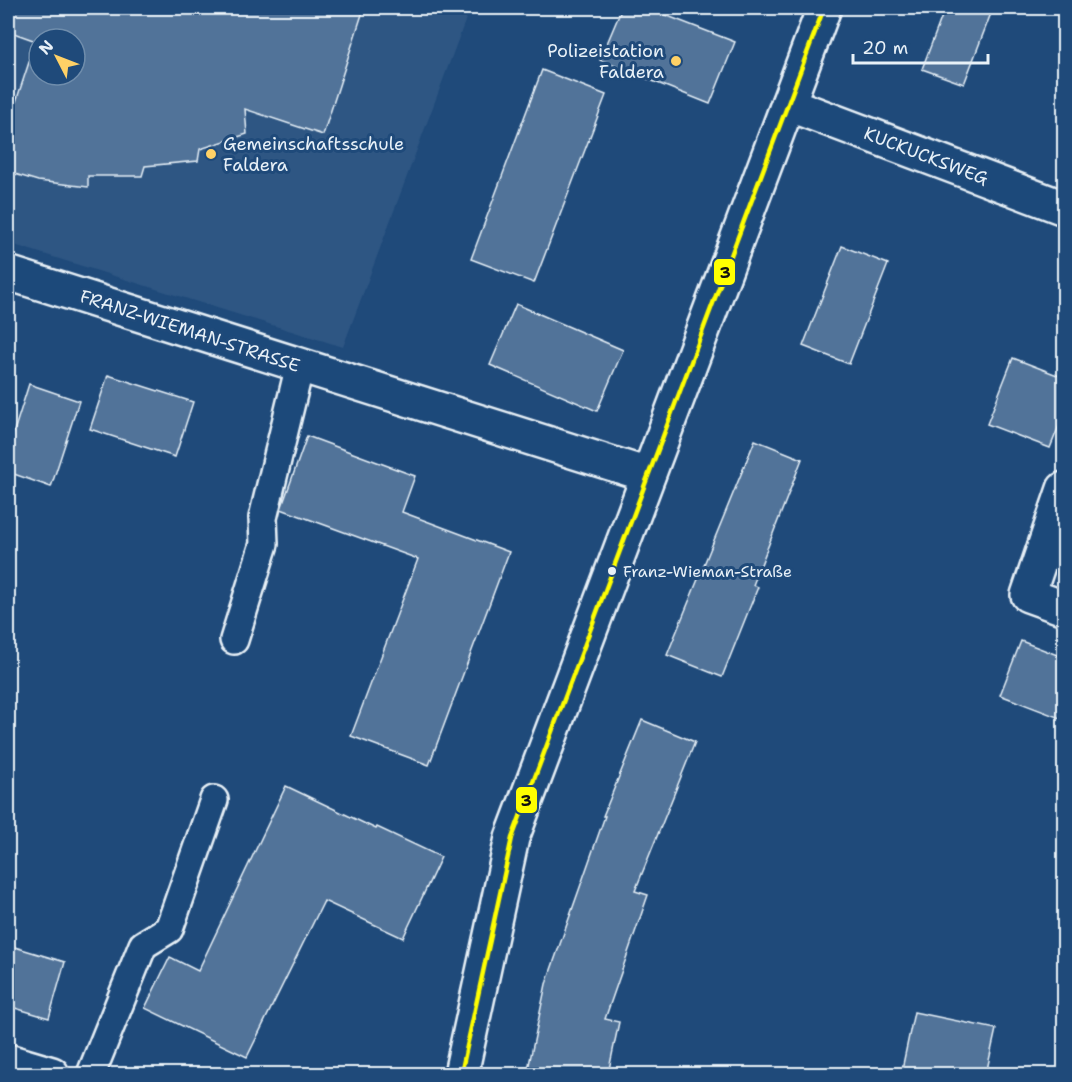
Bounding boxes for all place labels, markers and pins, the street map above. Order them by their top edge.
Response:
place label: Polizeistation Faldera [547,39,664,84]
marker: Polizeistation Faldera [669,54,683,68]
place label: Gemeinschaftsschule Faldera [223,132,404,177]
marker: Gemeinschaftsschule Faldera [204,147,218,161]
place label: Franz-Wieman-Straße [623,561,792,582]
marker: Franz-Wieman-Straße [606,565,618,577]

